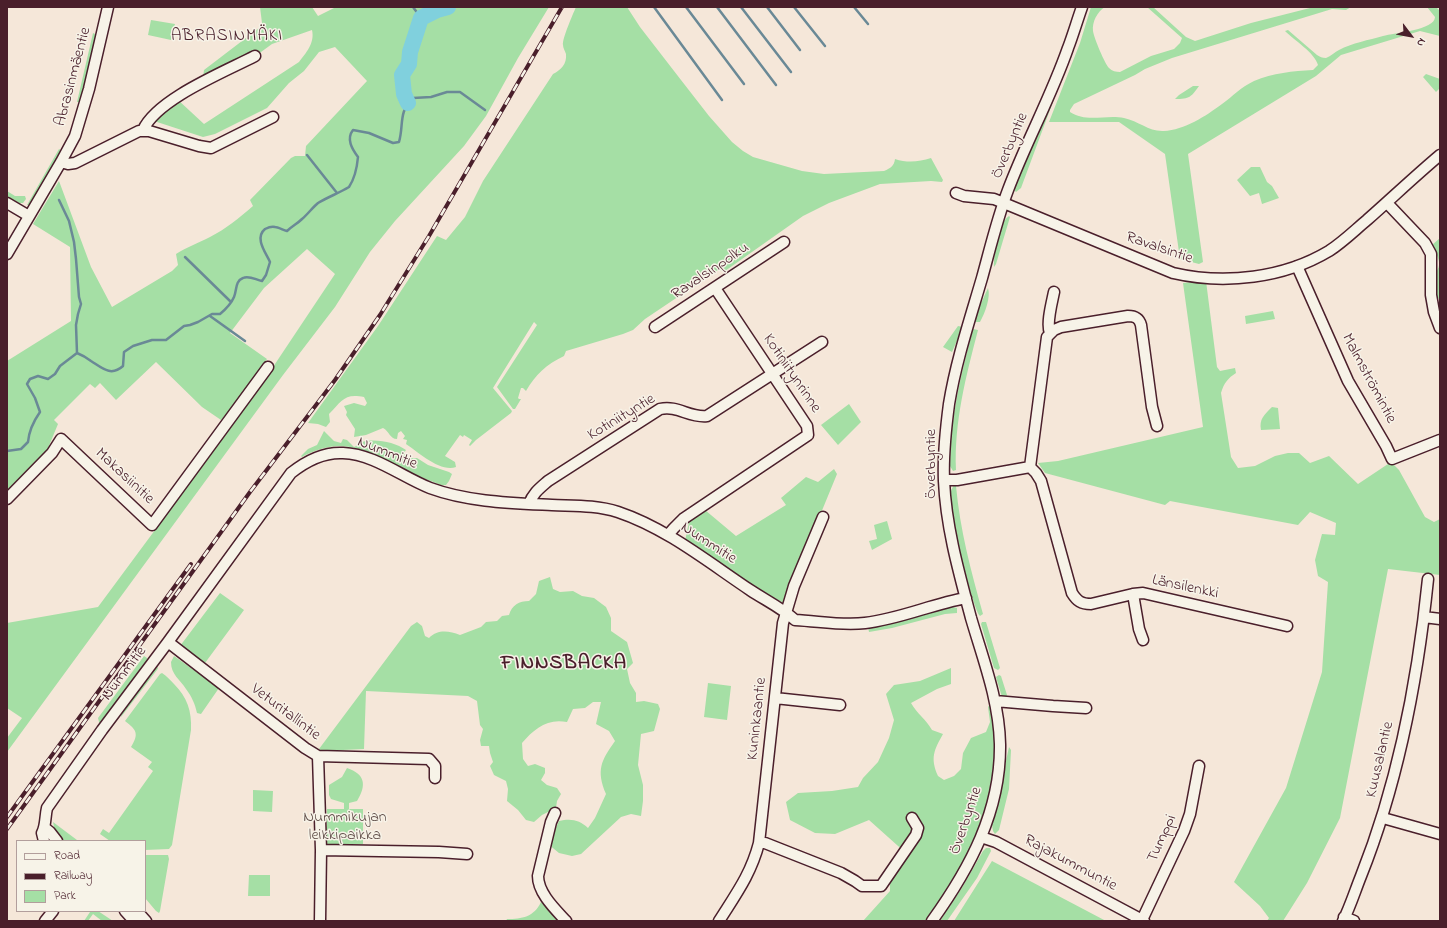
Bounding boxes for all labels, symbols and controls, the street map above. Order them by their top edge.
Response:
north arrow [1391,16,1431,56]
street label: Abrasinmäentie [52,25,96,129]
district label: ABRASINMÄKI [171,27,283,47]
text: N [1412,35,1430,50]
street label: Överbyntie [988,110,1034,182]
street label: Ravalsintie [1123,229,1195,269]
street label: Ravalsinpolku [669,239,753,305]
street label: Kotiniitynrinne [758,331,824,417]
street label: Malmströmintie [1336,331,1400,427]
street label: Kotiniityntie [585,390,659,446]
street label: Överbyntie [922,429,942,499]
street label: Nummitie [354,433,420,475]
street label: Makasiinitie [90,445,158,509]
street label: Nummitie [676,519,740,569]
street label: Länsilenkki [1150,572,1220,604]
street label: Nummitie [98,643,152,705]
district label: FINNSBACKA [501,653,627,677]
street label: Kuninkaantie [744,677,772,761]
street label: Veturitallintie [246,680,324,746]
street label: Kuusalantie [1363,720,1399,800]
street label: Överbyntie [947,785,987,857]
park label: Nummikujan leikkipaikka [303,808,387,846]
street label: Tumppi [1144,812,1182,866]
street label: Rajakummuntie [1020,831,1120,897]
legend [16,840,146,912]
text: Road [54,847,80,865]
text: Railway [54,867,92,885]
text: Park [54,887,76,905]

